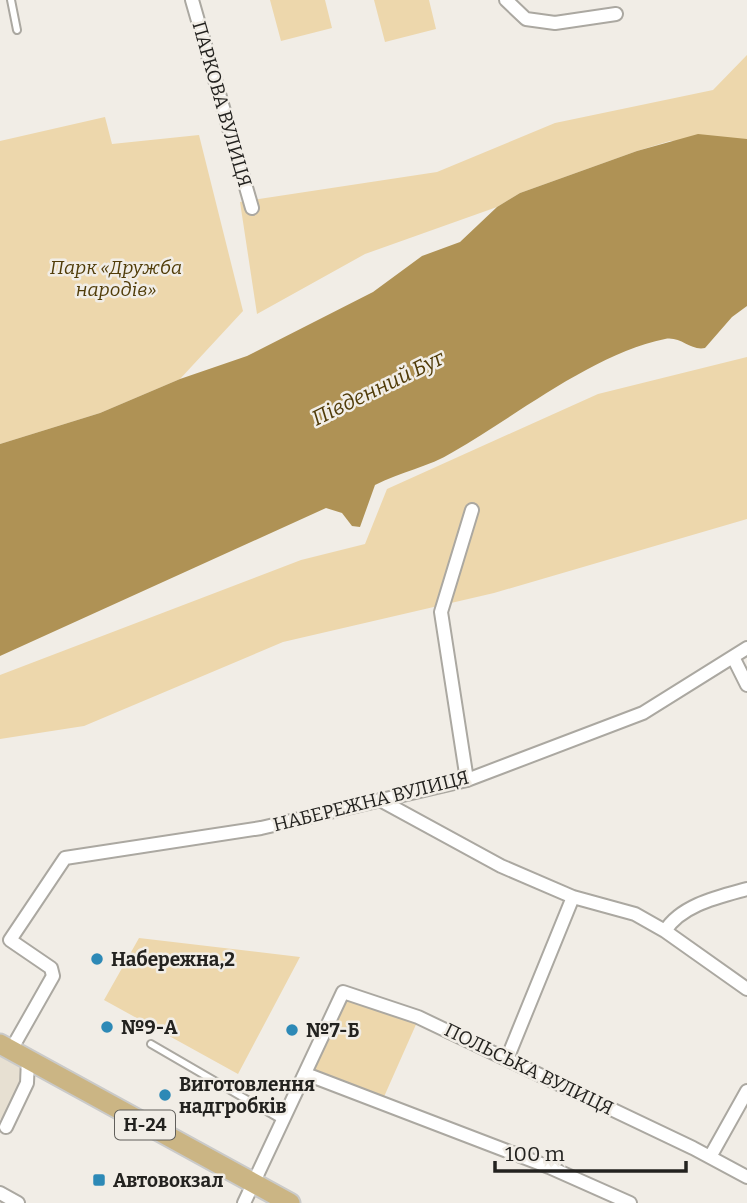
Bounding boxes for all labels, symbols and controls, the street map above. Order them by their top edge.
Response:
street label: ПАРКОВА ВУЛИЦЯ [187,18,257,190]
park label: Парк «Дружба народів» [50,256,182,301]
water label: Південний Буг [307,344,450,431]
street label: НАБЕРЕЖНА ВУЛИЦЯ [271,766,471,836]
place label: Набережна,2 [111,948,235,971]
marker: Набережна,2 [89,951,105,967]
place label: №9-А [121,1016,178,1039]
street label: ПОЛЬСЬКА ВУЛИЦЯ [441,1018,617,1120]
marker: №9-А [99,1019,115,1035]
place label: №7-Б [306,1019,359,1042]
marker: №7-Б [284,1022,300,1038]
place label: Виготовлення надгробків [179,1073,315,1118]
marker: Виготовлення надгробків [157,1087,173,1103]
road number: Н-24 [115,1110,175,1140]
scale bar [495,1130,686,1174]
text: 100 m [505,1141,565,1167]
place label: Автовокзал [113,1169,223,1192]
marker: Автовокзал [91,1172,107,1188]

